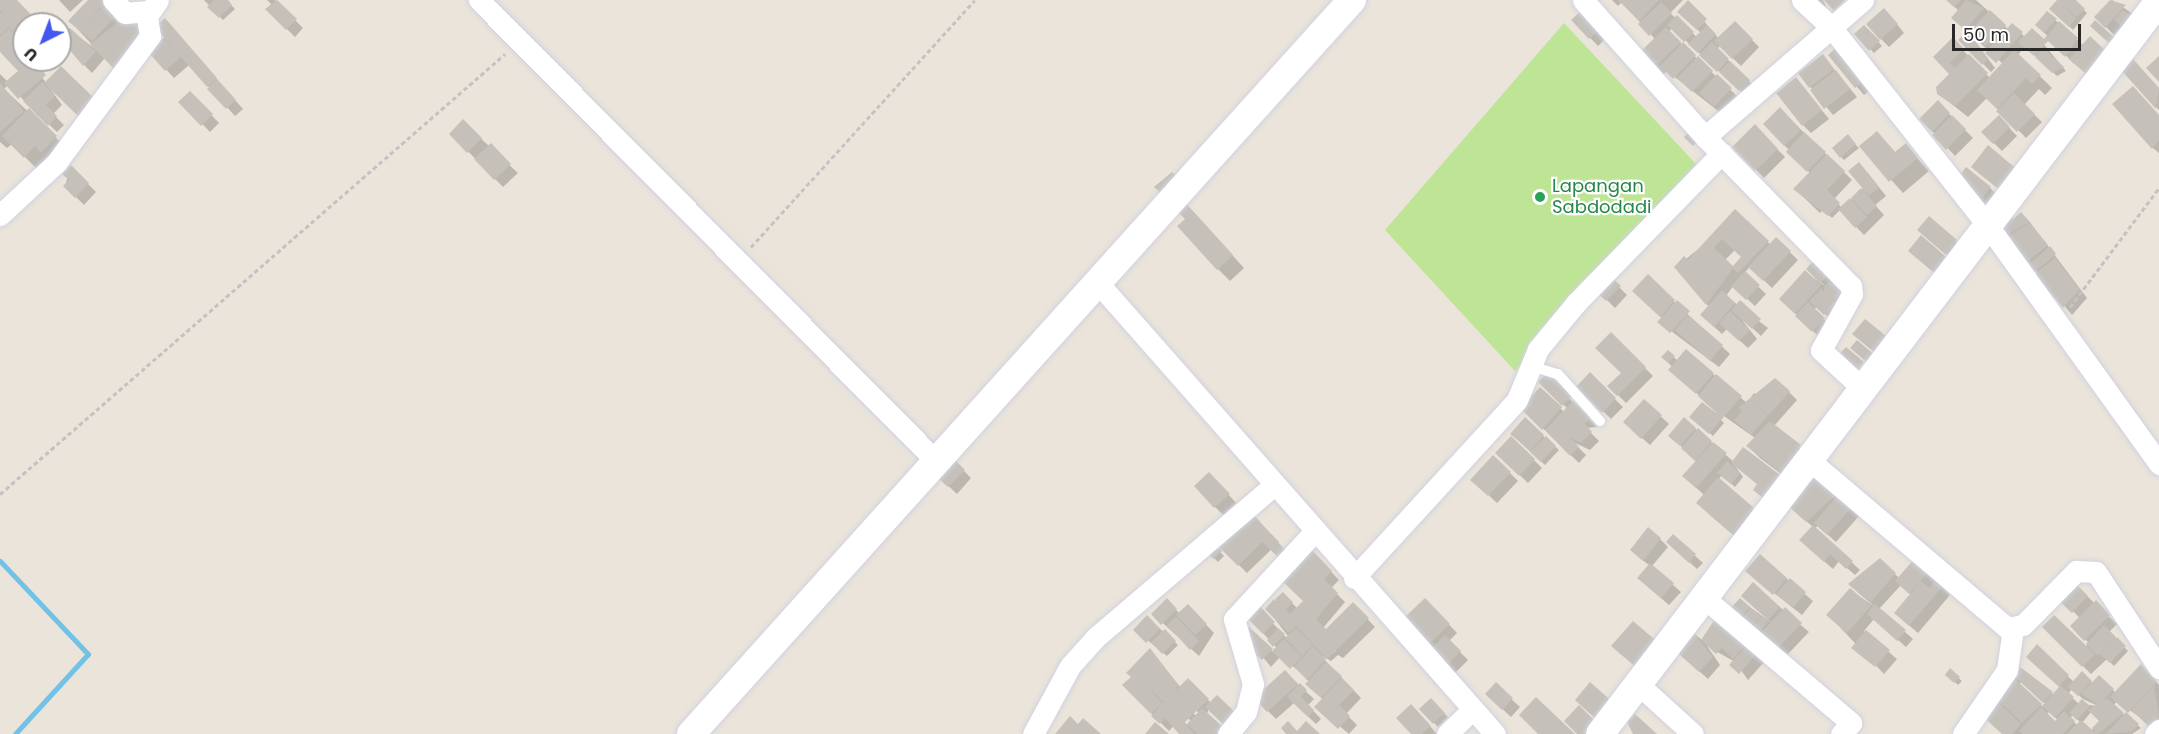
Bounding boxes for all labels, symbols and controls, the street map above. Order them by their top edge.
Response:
north arrow [12,12,72,72]
scale bar [1955,12,2084,50]
text: 50 m [1963,22,2009,47]
text: U [19,42,43,67]
place label: Lapangan Sabdodadi [1552,176,1652,219]
marker: Lapangan Sabdodadi [1533,190,1547,204]

